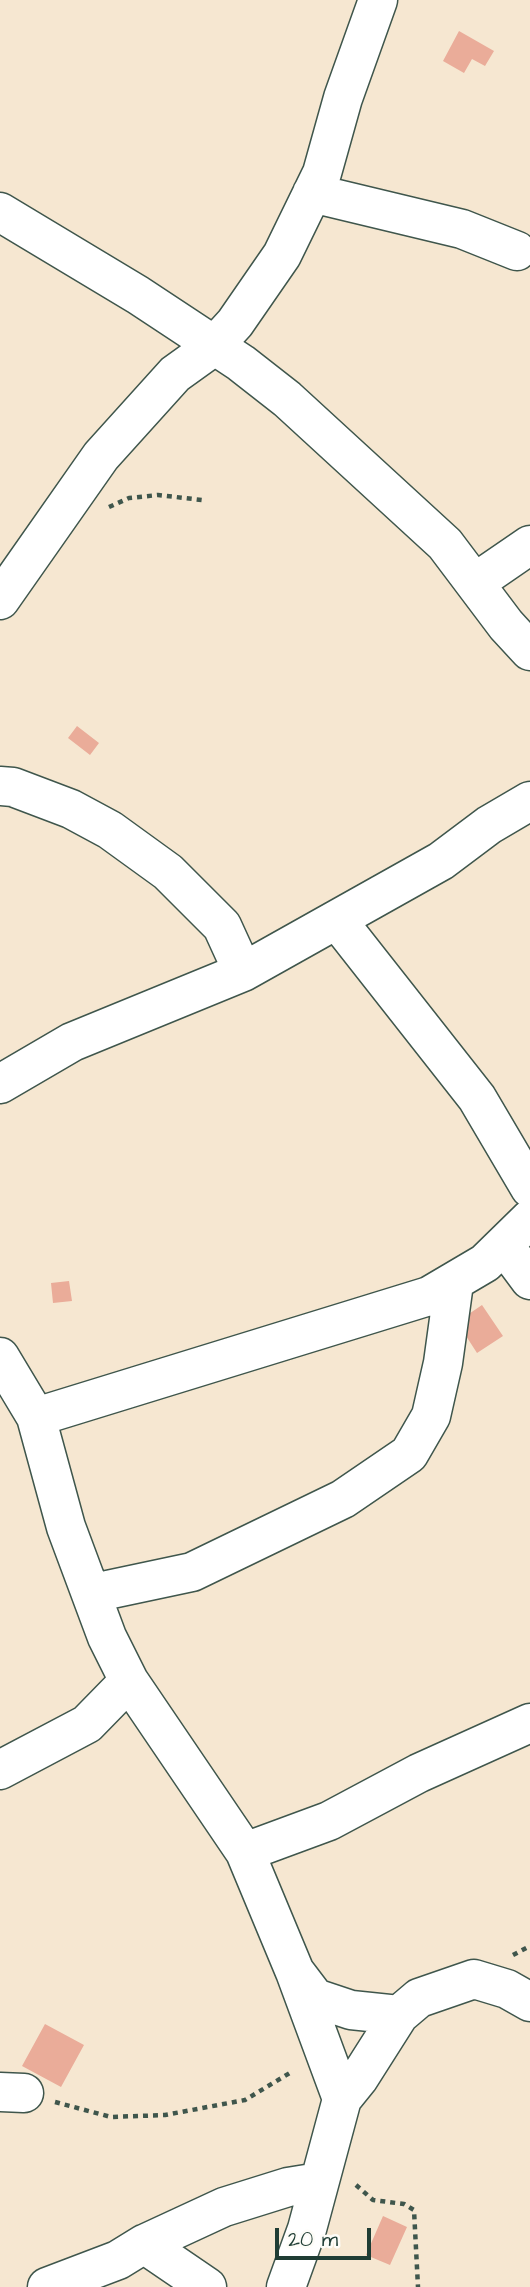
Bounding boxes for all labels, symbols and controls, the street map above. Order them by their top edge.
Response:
scale bar [278,2214,374,2258]
text: 20 m [288,2225,338,2254]

